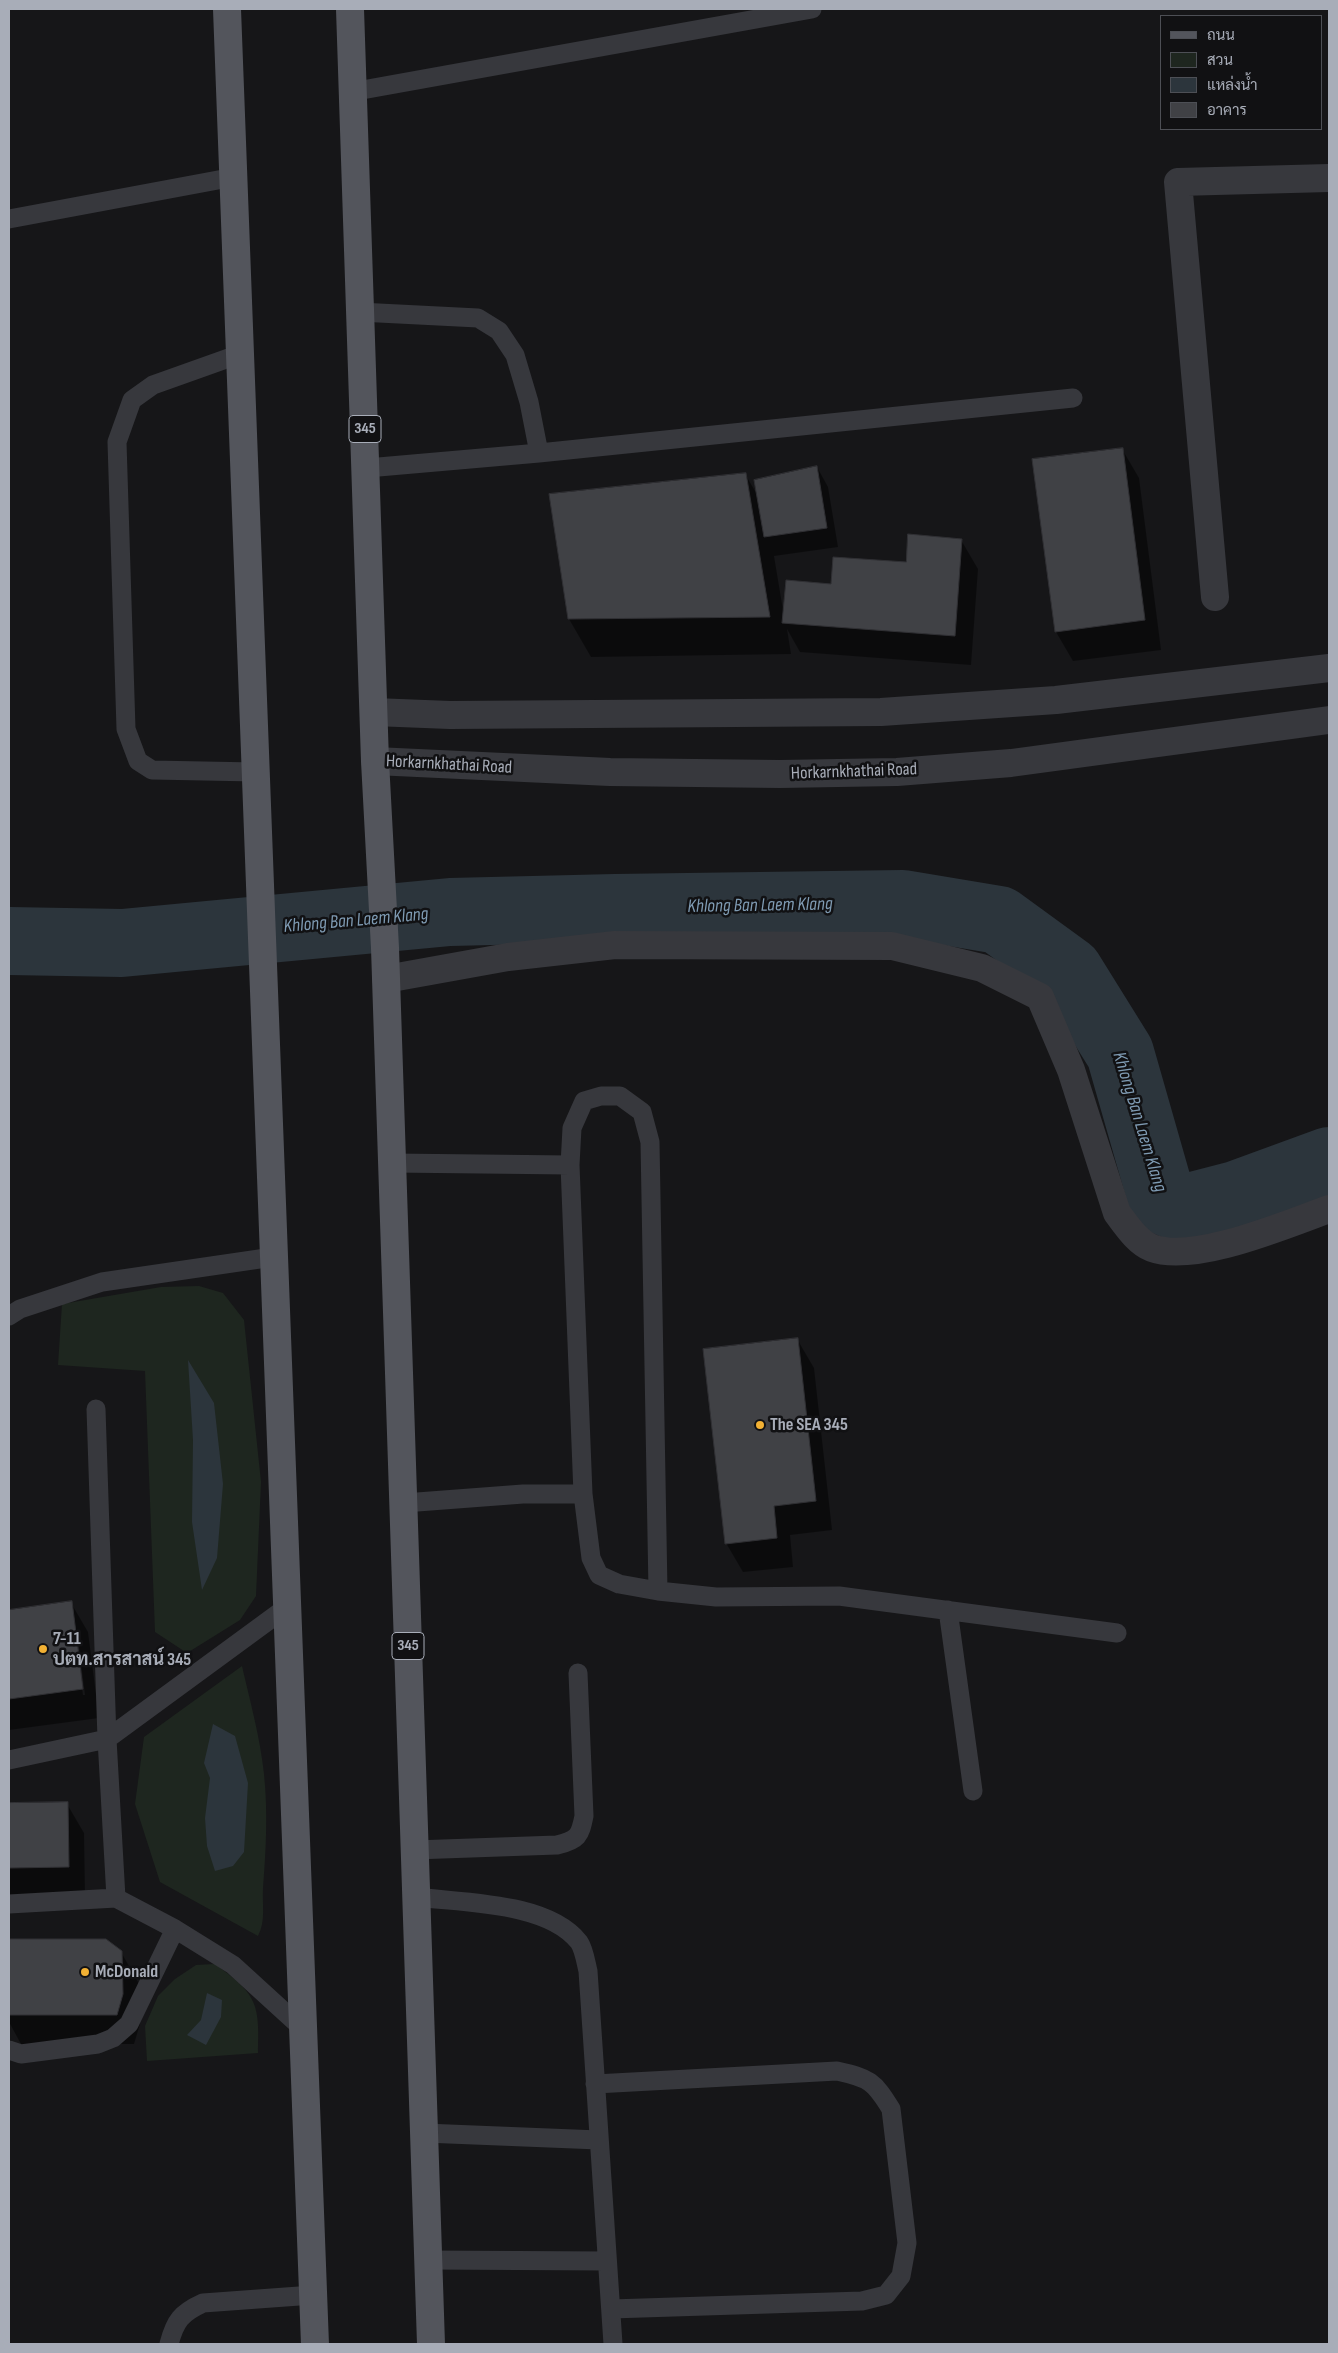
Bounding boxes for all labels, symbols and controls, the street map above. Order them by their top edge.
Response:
legend [1160,15,1323,130]
text: ถนน [1207,26,1235,45]
text: สวน [1207,51,1233,70]
text: แหล่งน้ำ [1207,76,1258,95]
text: อาคาร [1207,101,1247,120]
road number: 345 [349,416,381,442]
street label: Horkarnkhathai Road [385,751,513,779]
street label: Horkarnkhathai Road [791,759,917,785]
water label: Khlong Ban Laem Klang [687,893,833,919]
water label: Khlong Ban Laem Klang [283,903,429,939]
water label: Khlong Ban Laem Klang [1107,1049,1171,1195]
place label: The SEA 345 [770,1414,848,1436]
marker: The SEA 345 [754,1419,766,1431]
place label: 7-11 ปตท.สารสาสน์ 345 [53,1628,191,1670]
road number: 345 [392,1632,424,1660]
marker: 7-11 ปตท.สารสาสน์ 345 [37,1643,49,1655]
place label: McDonald [95,1961,158,1983]
marker: McDonald [79,1966,91,1978]

